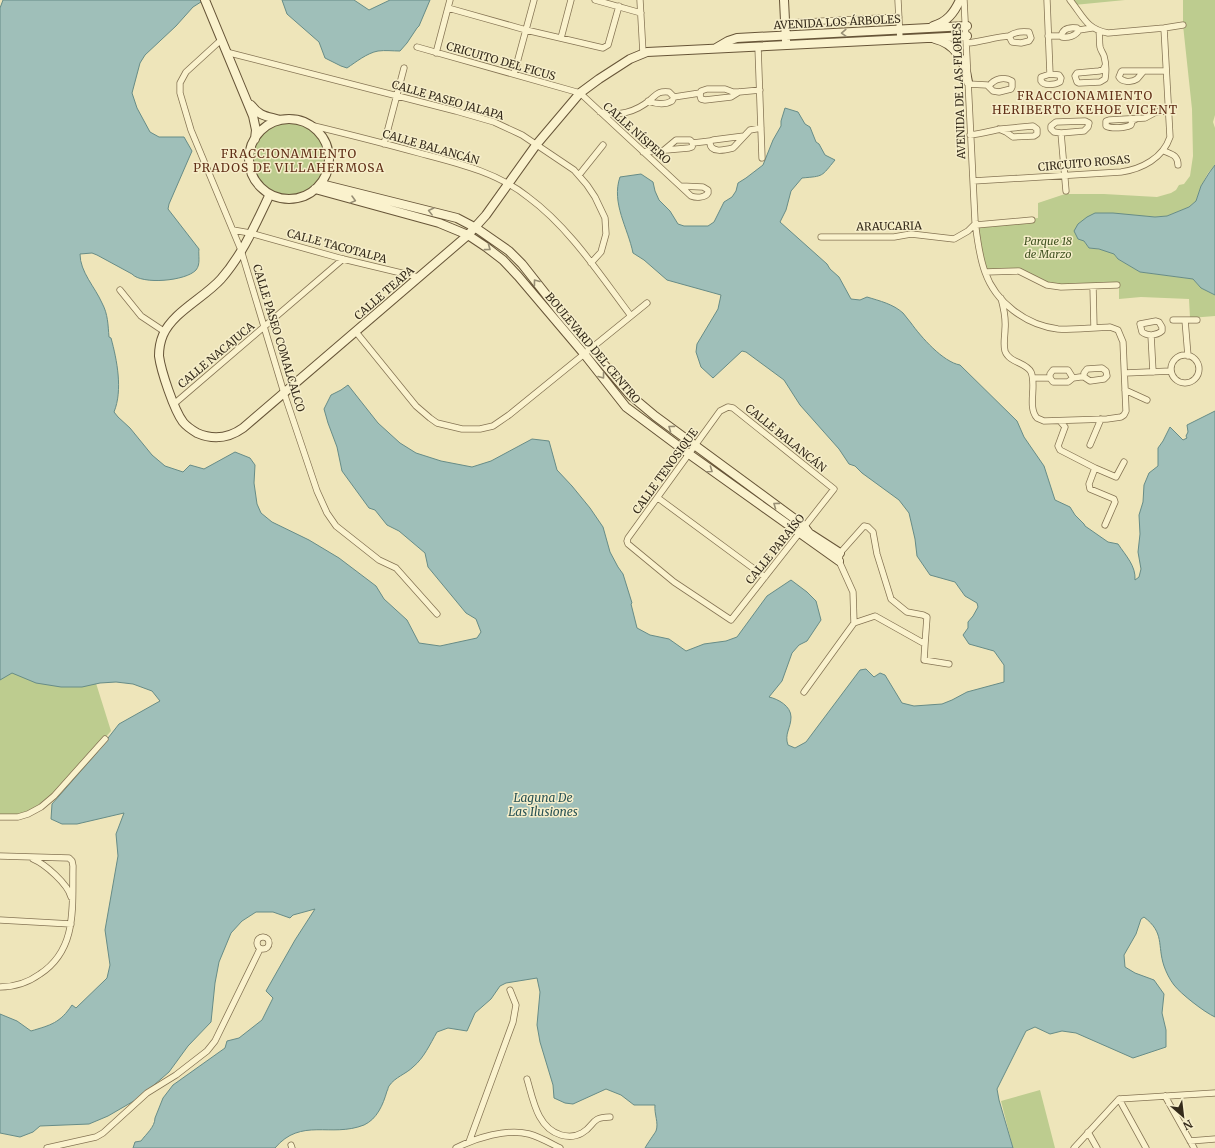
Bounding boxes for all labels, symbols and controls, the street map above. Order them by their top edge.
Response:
street label: AVENIDA LOS ÁRBOLES [772,12,901,32]
street label: AVENIDA DE LAS FLORES [950,22,968,160]
one-way arrow [841,28,847,37]
street label: CRICUITO DEL FICUS [445,39,558,83]
street label: CALLE PASEO JALAPA [390,77,506,123]
district label: FRACCIONAMIENTO HERIBERTO KEHOE VICENT [992,88,1178,117]
street label: CALLE NÍSPERO [600,99,674,167]
street label: CALLE BALANCÁN [381,126,481,168]
district label: FRACCIONAMIENTO PRADOS DE VILLAHERMOSA [193,146,385,175]
street label: CIRCUITO ROSAS [1037,152,1131,174]
one-way arrow [350,195,356,203]
one-way arrow [427,207,434,216]
street label: ARAUCARIA [855,218,922,234]
street label: CALLE TACOTALPA [285,226,389,266]
park label: Parque 18 de Marzo [1024,234,1072,261]
one-way arrow [483,243,490,250]
street label: CALLE PASEO COMALCALCO [250,263,308,413]
street label: CALLE TEAPA [351,263,417,323]
one-way arrow [534,279,541,286]
street label: BOULEVARD DEL CENTRO [542,290,644,406]
street label: CALLE NACAJUCA [175,319,257,391]
one-way arrow [597,372,604,379]
street label: CALLE BALANCÁN [743,401,830,475]
street label: CALLE TENOSIQUE [629,425,701,517]
one-way arrow [668,425,675,433]
one-way arrow [706,465,713,473]
one-way arrow [773,503,780,510]
street label: CALLE PARAÍSO [742,511,808,587]
water label: Laguna De Las Ilusiones [508,790,578,819]
north arrow [1163,1096,1203,1136]
text: N [1180,1117,1195,1133]

